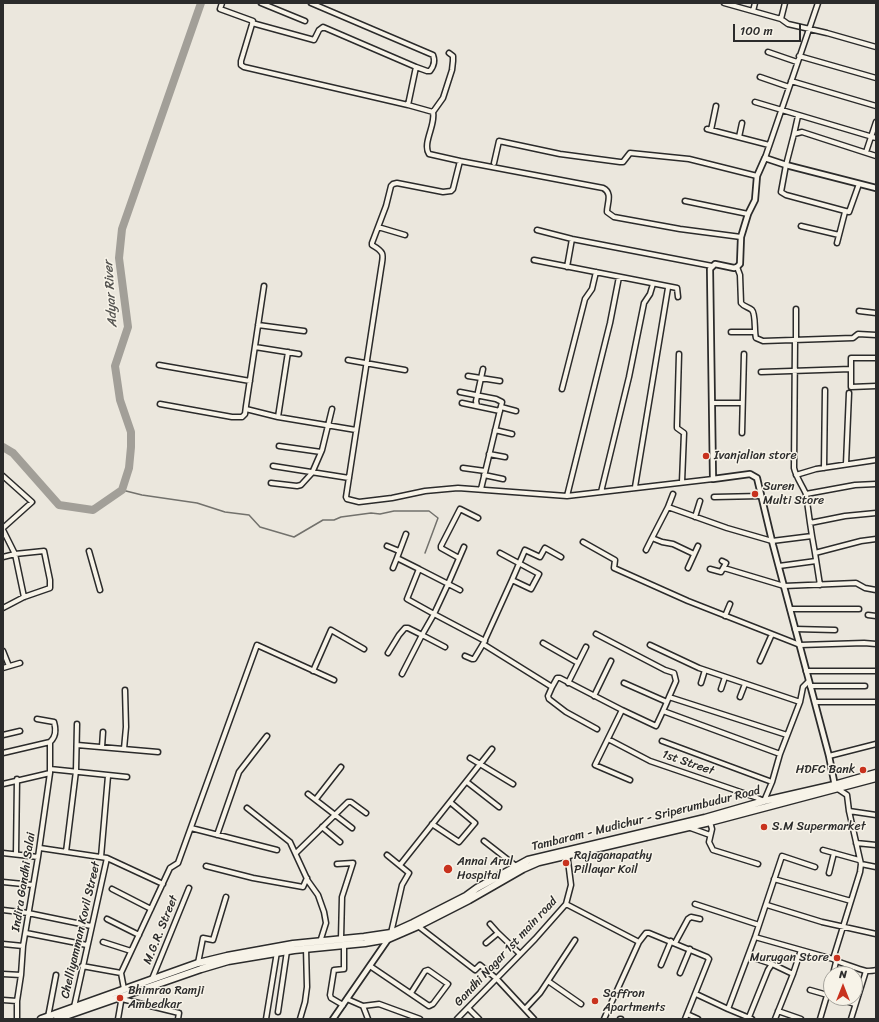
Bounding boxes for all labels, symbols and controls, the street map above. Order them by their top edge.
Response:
scale bar [735,16,803,42]
text: 100 m [740,20,773,42]
water label: Adyar River [101,260,121,328]
place label: Ivanjalian store [714,449,797,463]
marker: Ivanjalian store [701,451,711,461]
place label: Suren Multi Store [763,480,824,508]
marker: Suren Multi Store [750,489,760,499]
street label: 1st Street [660,747,716,779]
place label: HDFC Bank [796,763,855,777]
marker: HDFC Bank [858,765,868,775]
street label: Tambaram - Mudichur - Sriperumbudur Road [530,784,762,854]
place label: S.M Supermarket [772,820,865,834]
marker: S.M Supermarket [759,822,769,832]
street label: Indira Gandhi Salai [9,831,39,933]
place label: Rajaganapathy Pillayar Koil [574,849,652,877]
place label: Annai Arul Hospital [457,855,513,883]
marker: Rajaganapathy Pillayar Koil [561,858,571,868]
street label: Chelliyamman Kovil Street [58,860,104,1000]
marker: Annai Arul Hospital [442,863,454,875]
street label: M.G.R. Street [141,893,181,967]
street label: Gandhi Nagar 1st main road [452,894,560,1010]
place label: Murugan Store [750,951,829,965]
marker: Murugan Store [832,953,842,963]
text: N [839,965,847,984]
north arrow [823,966,863,1006]
place label: Bhimrao Ramji Ambedkar [128,984,204,1012]
place label: Saffron Apartments [603,987,665,1015]
marker: Bhimrao Ramji Ambedkar [115,993,125,1003]
marker: Saffron Apartments [590,996,600,1006]

